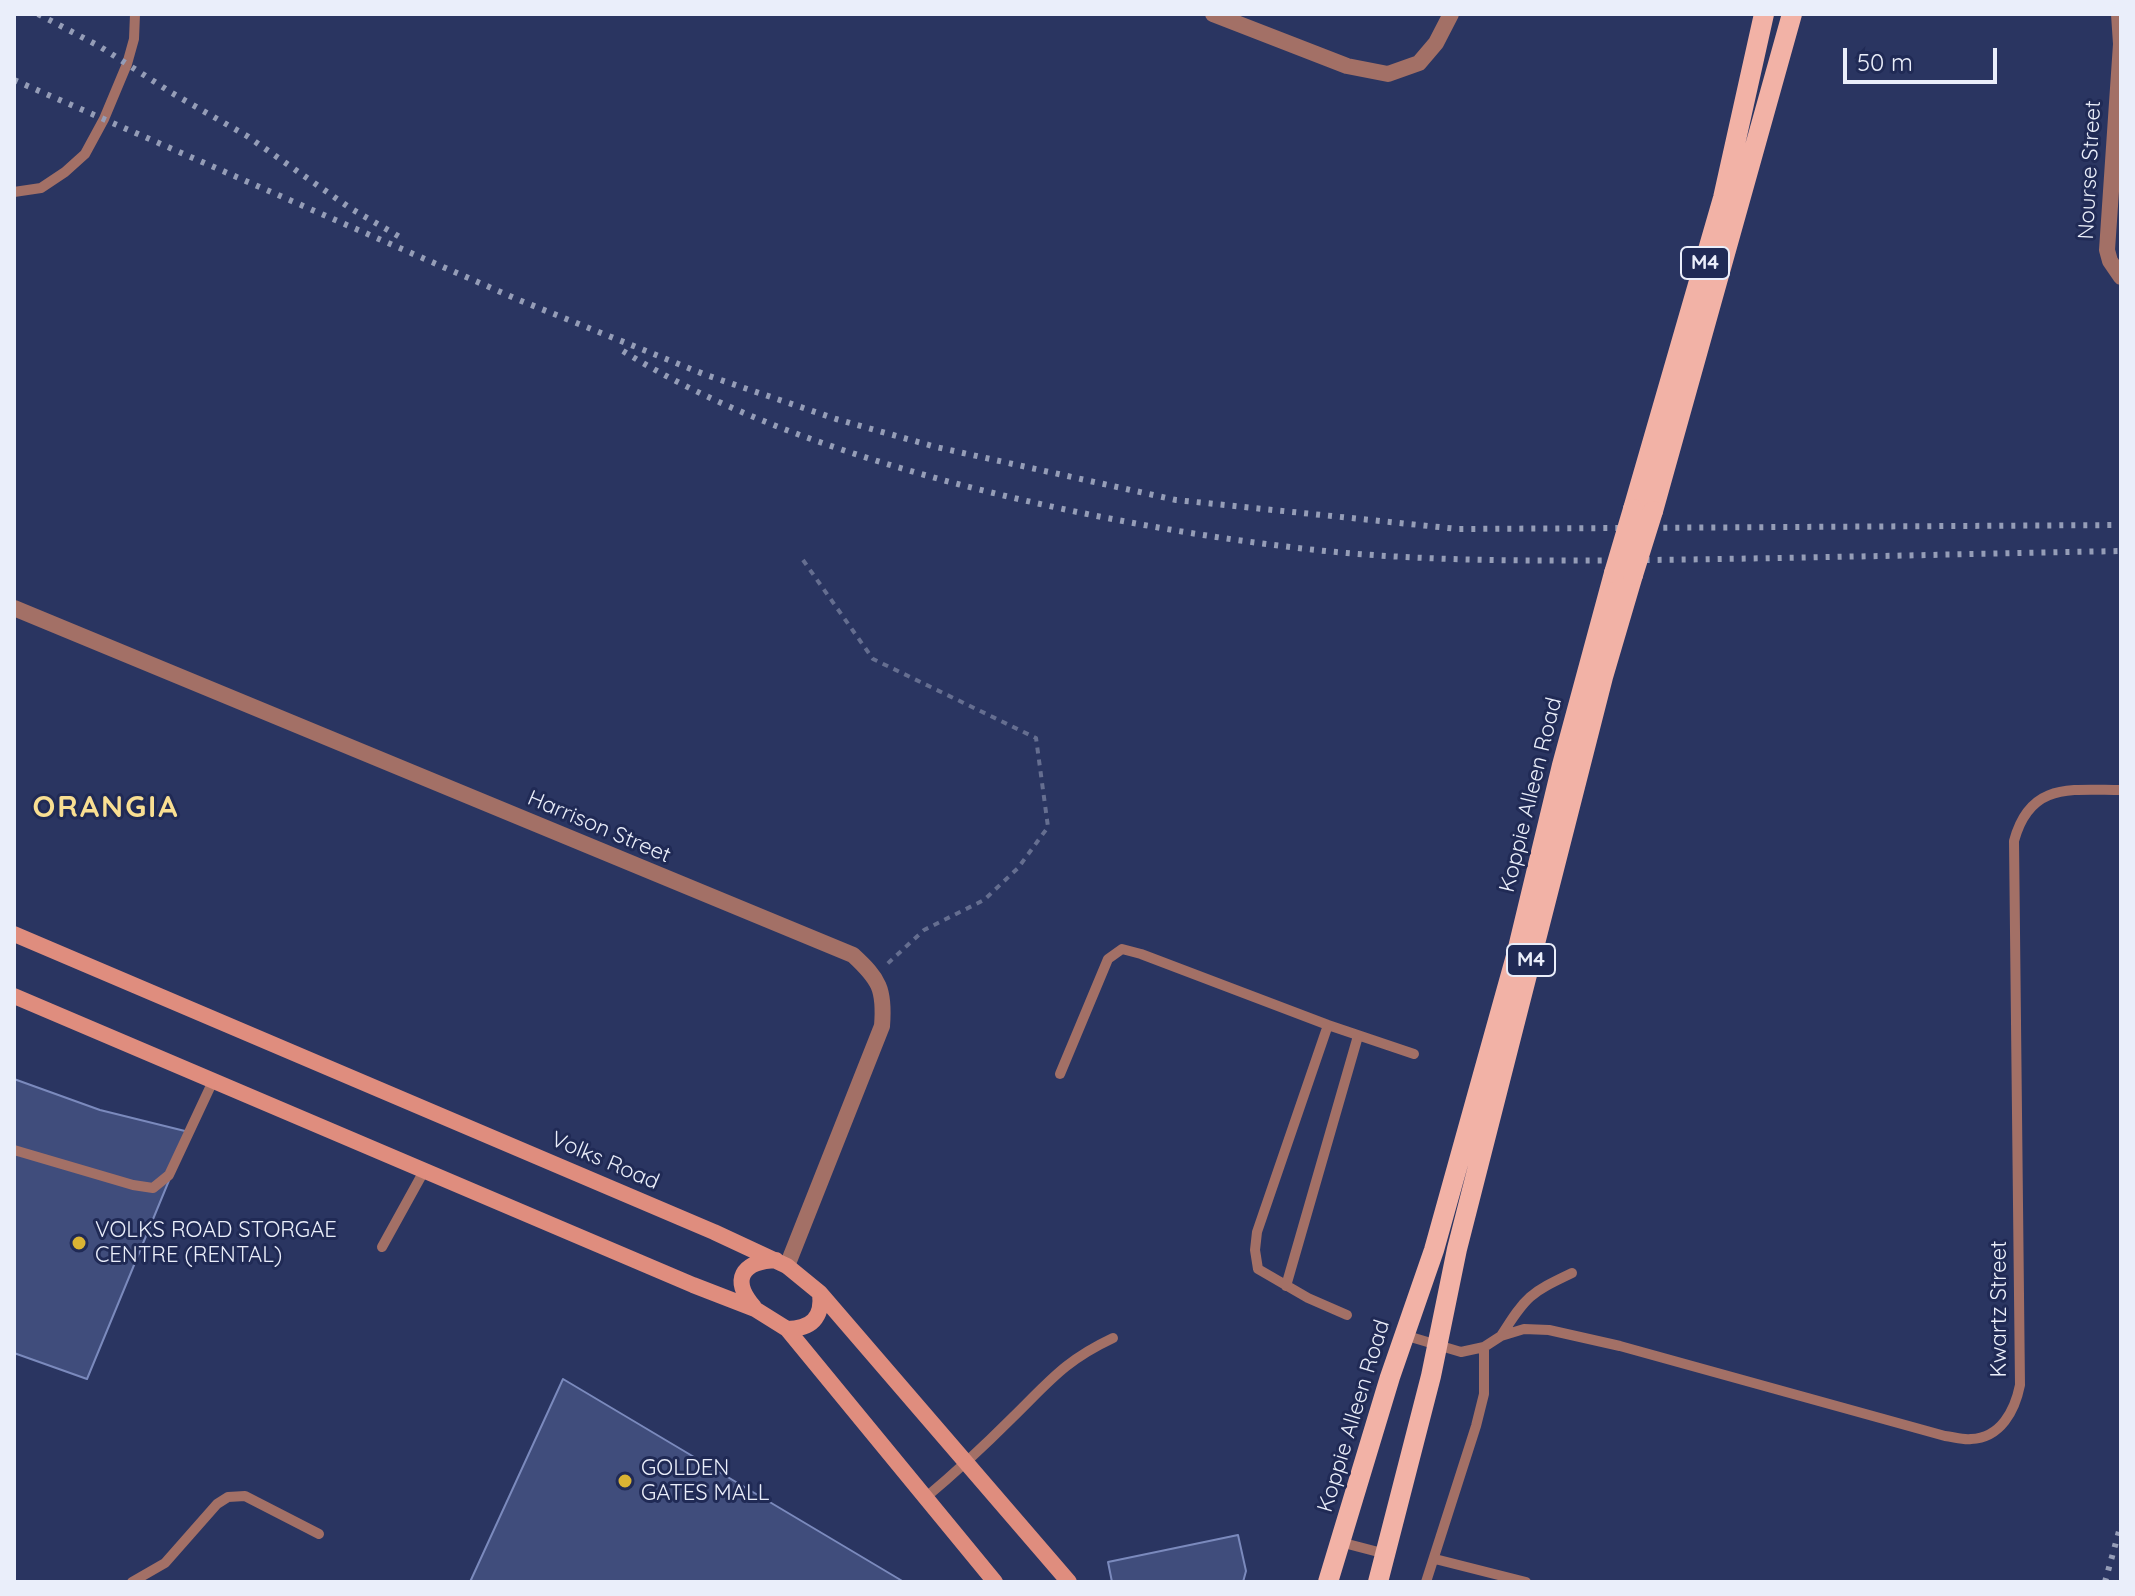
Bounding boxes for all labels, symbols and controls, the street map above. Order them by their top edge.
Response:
scale bar [1847,32,2001,82]
text: 50 m [1857,47,1913,77]
street label: Nourse Street [2073,100,2107,240]
road number: M4 [1681,247,1729,279]
street label: Koppie Alleen Road [1494,695,1568,895]
street label: Harrison Street [523,785,675,869]
district label: ORANGIA [33,790,179,826]
road number: M4 [1507,944,1555,976]
street label: Volks Road [547,1126,663,1196]
place label: VOLKS ROAD STORGAE CENTRE (RENTAL) [95,1217,337,1268]
marker: VOLKS ROAD STORGAE CENTRE (RENTAL) [70,1234,88,1252]
street label: Kwartz Street [1986,1240,2012,1378]
street label: Koppie Alleen Road [1312,1317,1396,1515]
place label: GOLDEN GATES MALL [641,1455,769,1506]
marker: GOLDEN GATES MALL [616,1472,634,1490]

